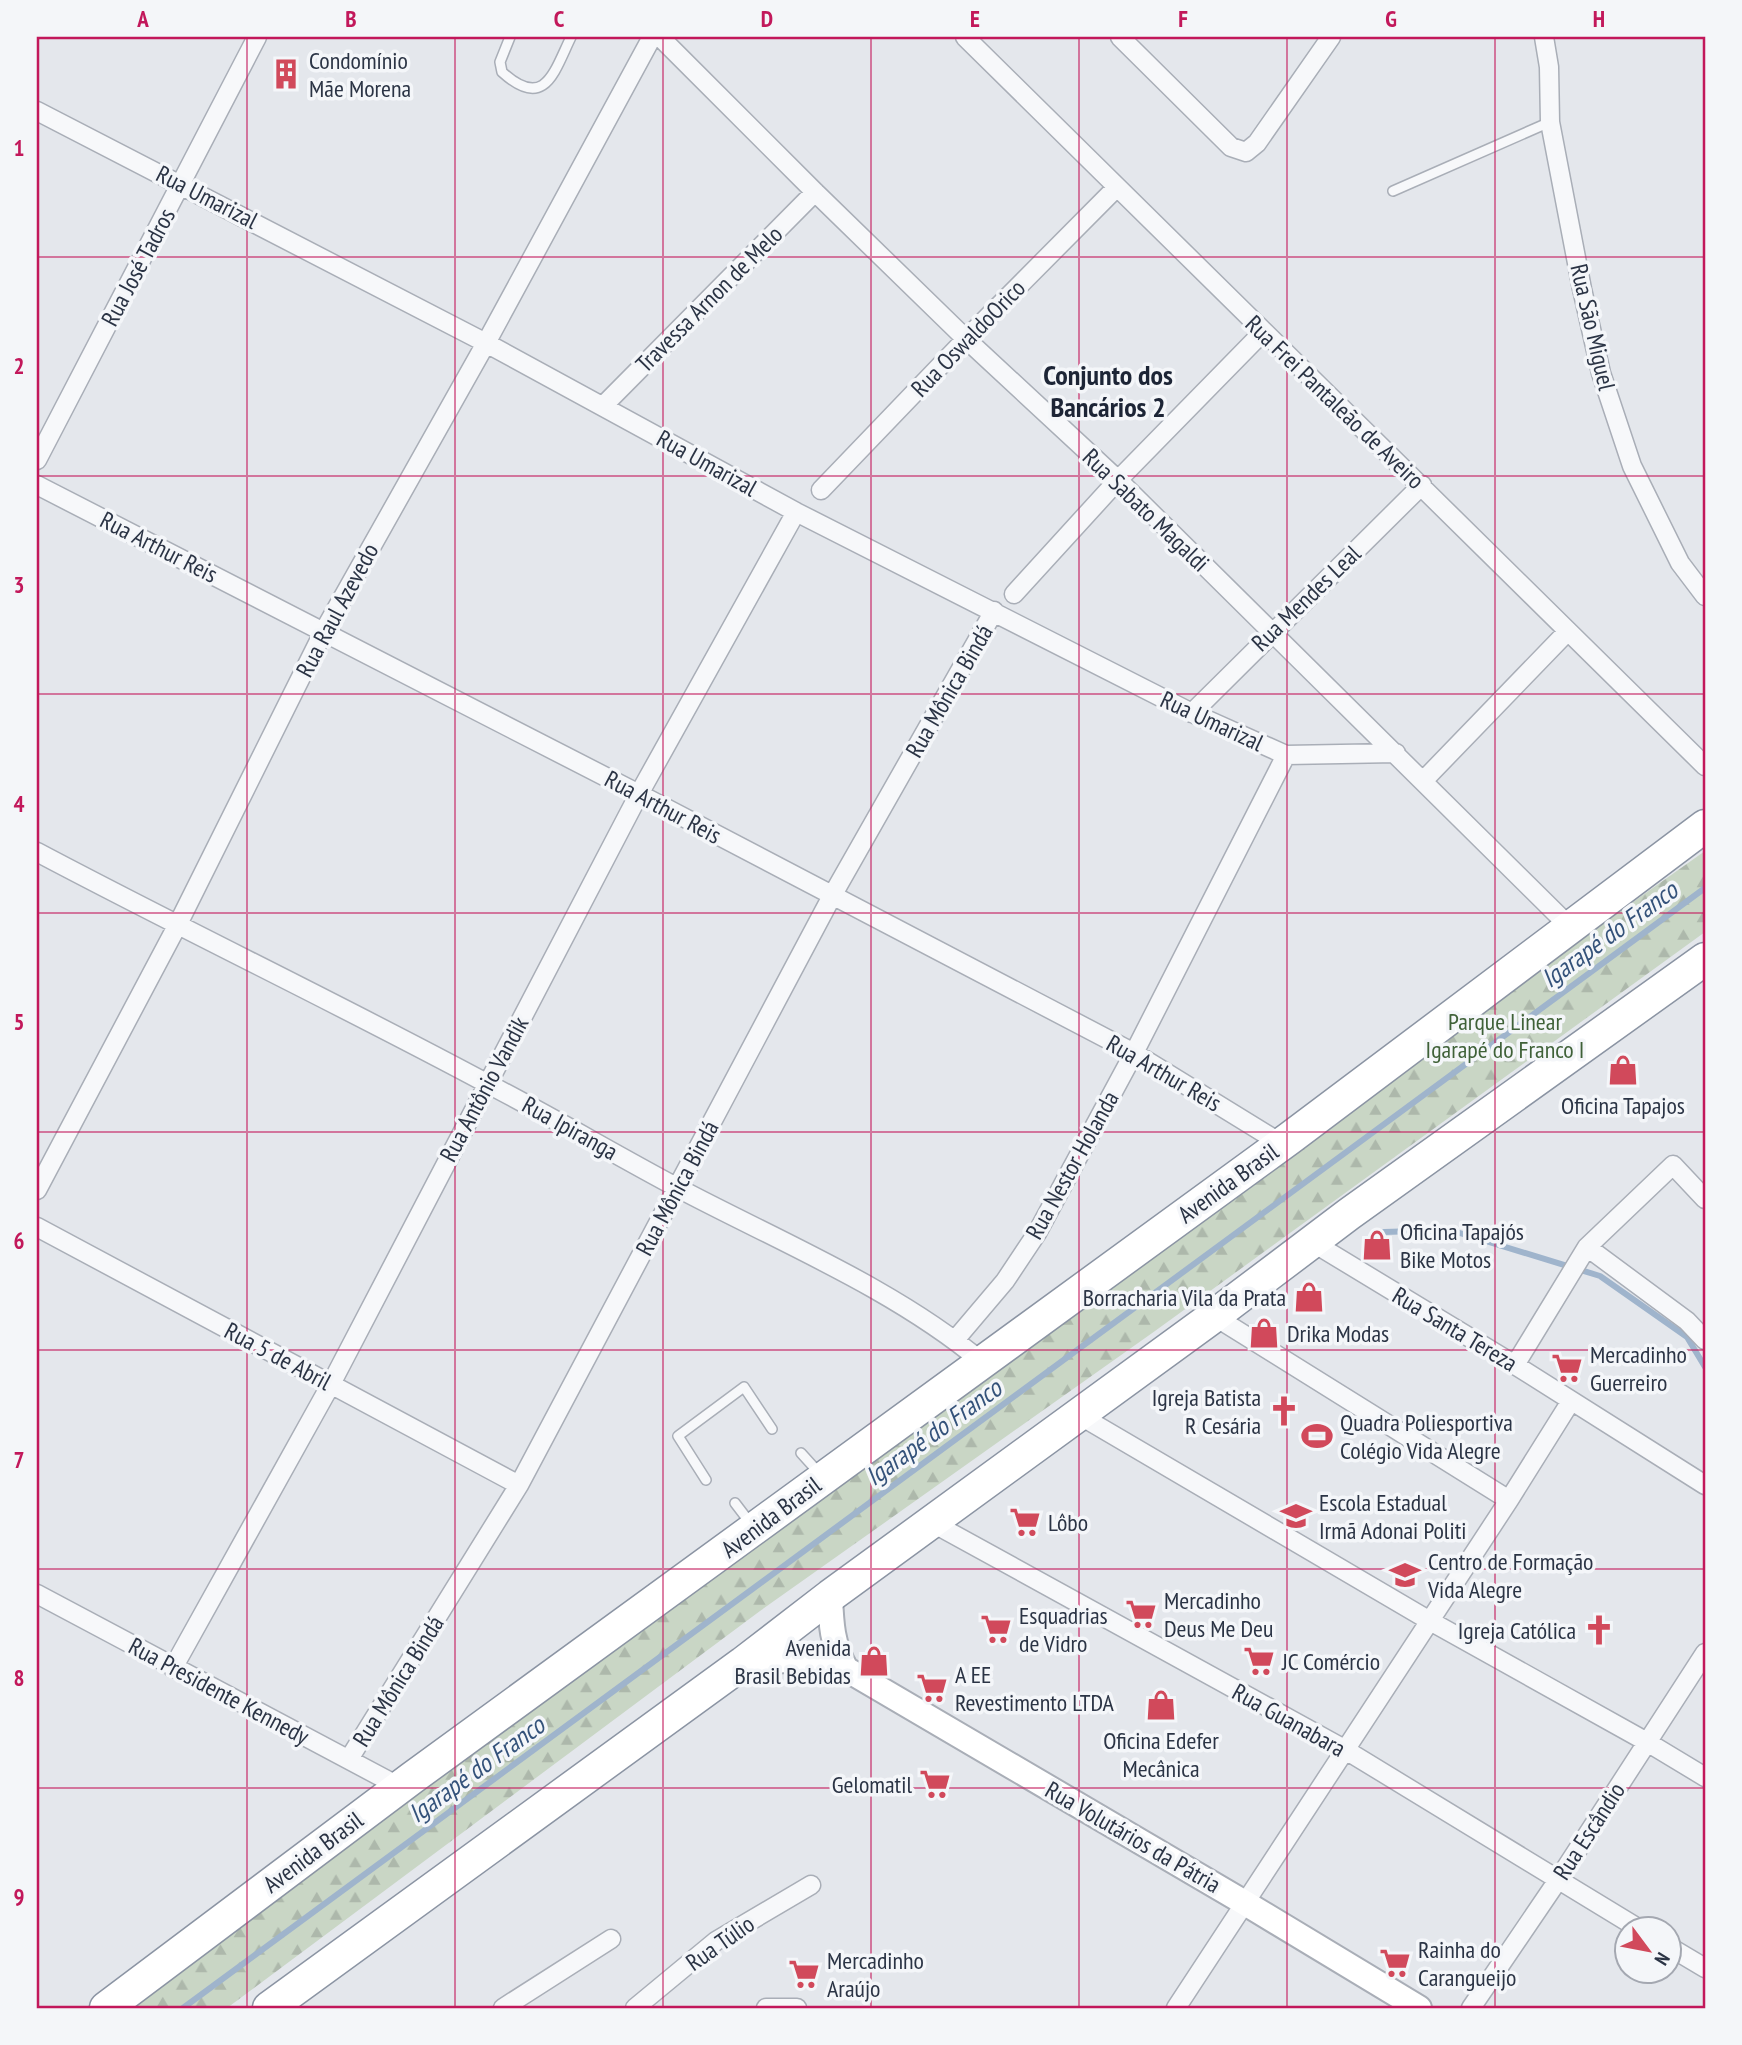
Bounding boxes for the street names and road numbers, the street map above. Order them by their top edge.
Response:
street label: Rua Umarizal [151,158,263,236]
street label: Rua José Tadros [94,203,182,331]
street label: Travessa Arnon de Melo [629,219,789,379]
street label: Rua São Miguel [1563,261,1623,394]
street label: Rua OswaldoOrico [904,273,1032,403]
street label: Rua Frei Pantaleão de Aveiro [1239,308,1431,496]
street label: Rua Umarizal [651,423,763,503]
street label: Rua Sabato Magaldi [1076,442,1216,578]
street label: Rua Arthur Reis [95,504,223,590]
street label: Rua Raul Azevedo [289,538,385,682]
street label: Rua Mendes Leal [1245,538,1367,658]
street label: Rua Mônica Bindá [899,619,999,763]
street label: Rua Umarizal [1156,684,1269,758]
street label: Rua Arthur Reis [599,763,727,851]
street label: Rua Antônio Vandik [433,1010,536,1167]
street label: Rua Arthur Reis [1101,1028,1227,1118]
street label: Rua Nestor Holanda [1018,1085,1126,1245]
street label: Rua Ipiranga [517,1089,623,1167]
street label: Rua Mônica Bindá [629,1115,725,1261]
street label: Avenida Brasil [1172,1136,1285,1230]
street label: Rua Santa Tereza [1387,1280,1523,1378]
street label: Rua 5 de Abril [219,1315,337,1397]
street label: Avenida Brasil [715,1469,827,1565]
street label: Rua Mônica Bindá [346,1610,450,1752]
street label: Rua Presidente Kennedy [123,1630,315,1752]
street label: Rua Guanabara [1227,1676,1351,1764]
street label: Rua Volutários da Pátria [1040,1774,1226,1900]
street label: Rua Escândio [1546,1777,1632,1885]
street label: Avenida Brasil [257,1804,369,1900]
street label: Rua Túlio [680,1908,760,1978]

